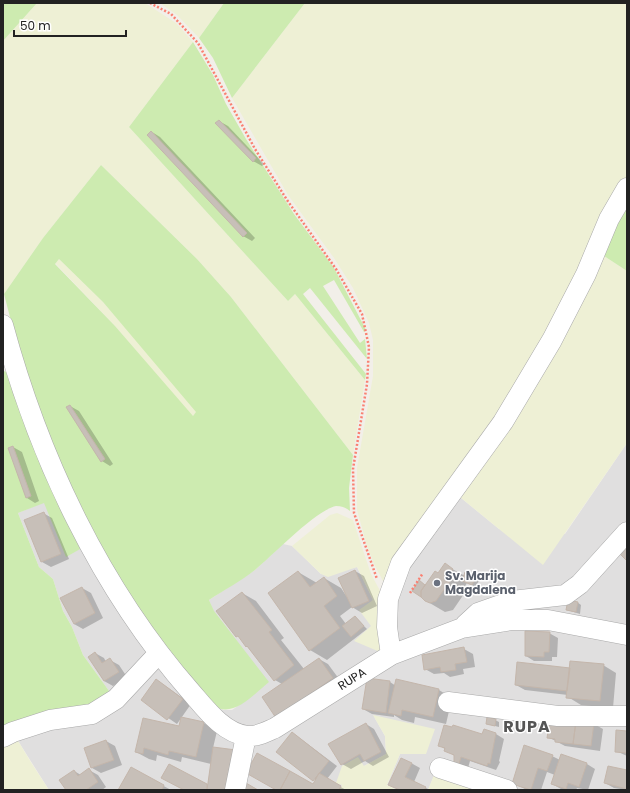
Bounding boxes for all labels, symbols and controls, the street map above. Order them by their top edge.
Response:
scale bar [14,12,126,38]
text: 50 m [20,17,51,34]
place label: Sv. Marija Magdalena [445,567,516,598]
marker: Sv. Marija Magdalena [432,578,442,588]
street label: RUPA [334,663,369,694]
district label: RUPA [503,715,551,738]

